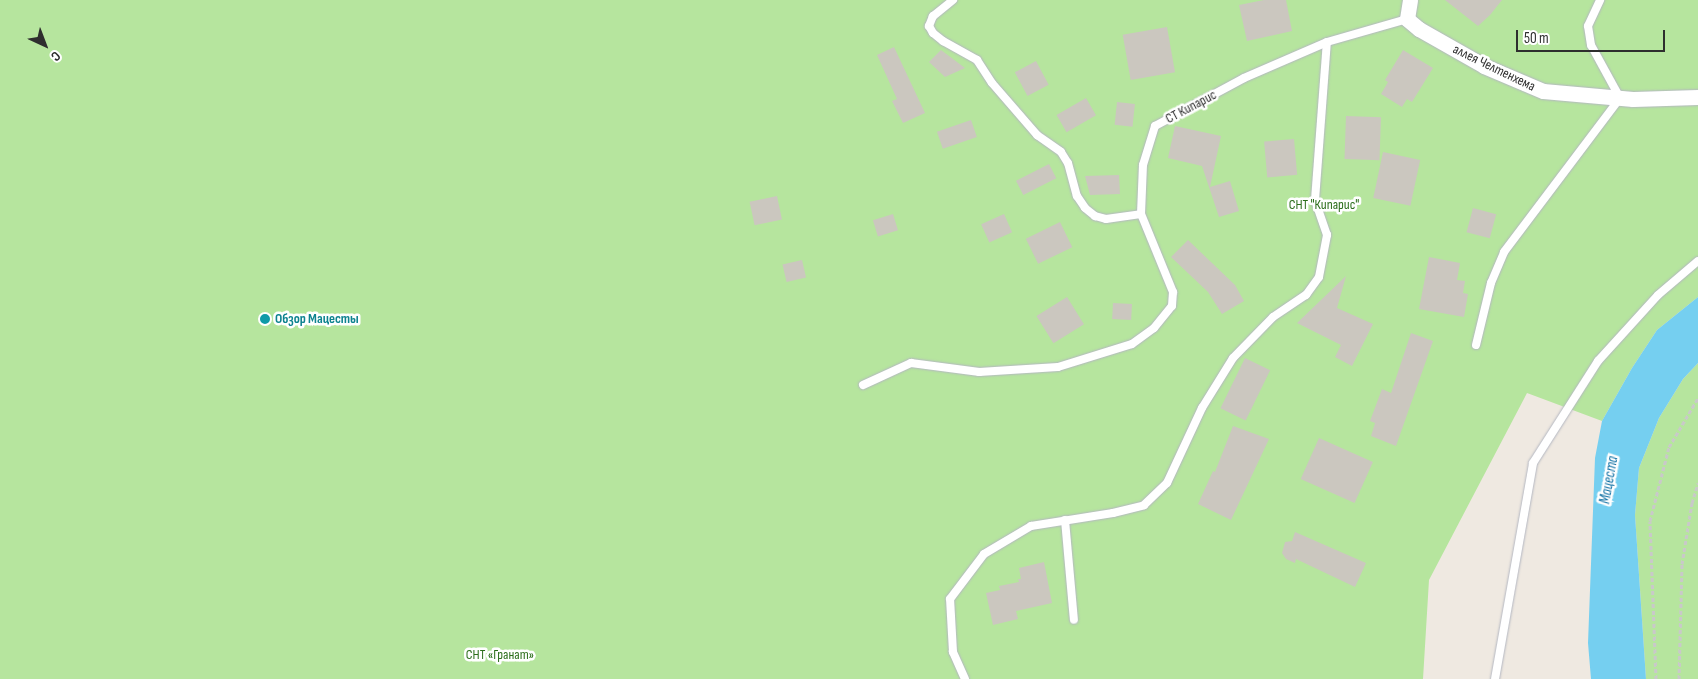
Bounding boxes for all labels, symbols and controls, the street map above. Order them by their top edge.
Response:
north arrow [20,20,70,70]
scale bar [1518,20,1667,52]
text: 50 m [1524,29,1549,48]
street label: аллея Челтенхема [1450,41,1538,95]
text: С [47,48,64,65]
street label: СТ Кипарис [1163,87,1219,127]
park label: СНТ "Кипарис" [1289,197,1359,213]
place label: Обзор Мацесты [275,311,359,327]
marker: Обзор Мацесты [259,313,271,325]
water label: Мацеста [1596,455,1622,505]
park label: СНТ «Гранат» [466,647,534,663]

